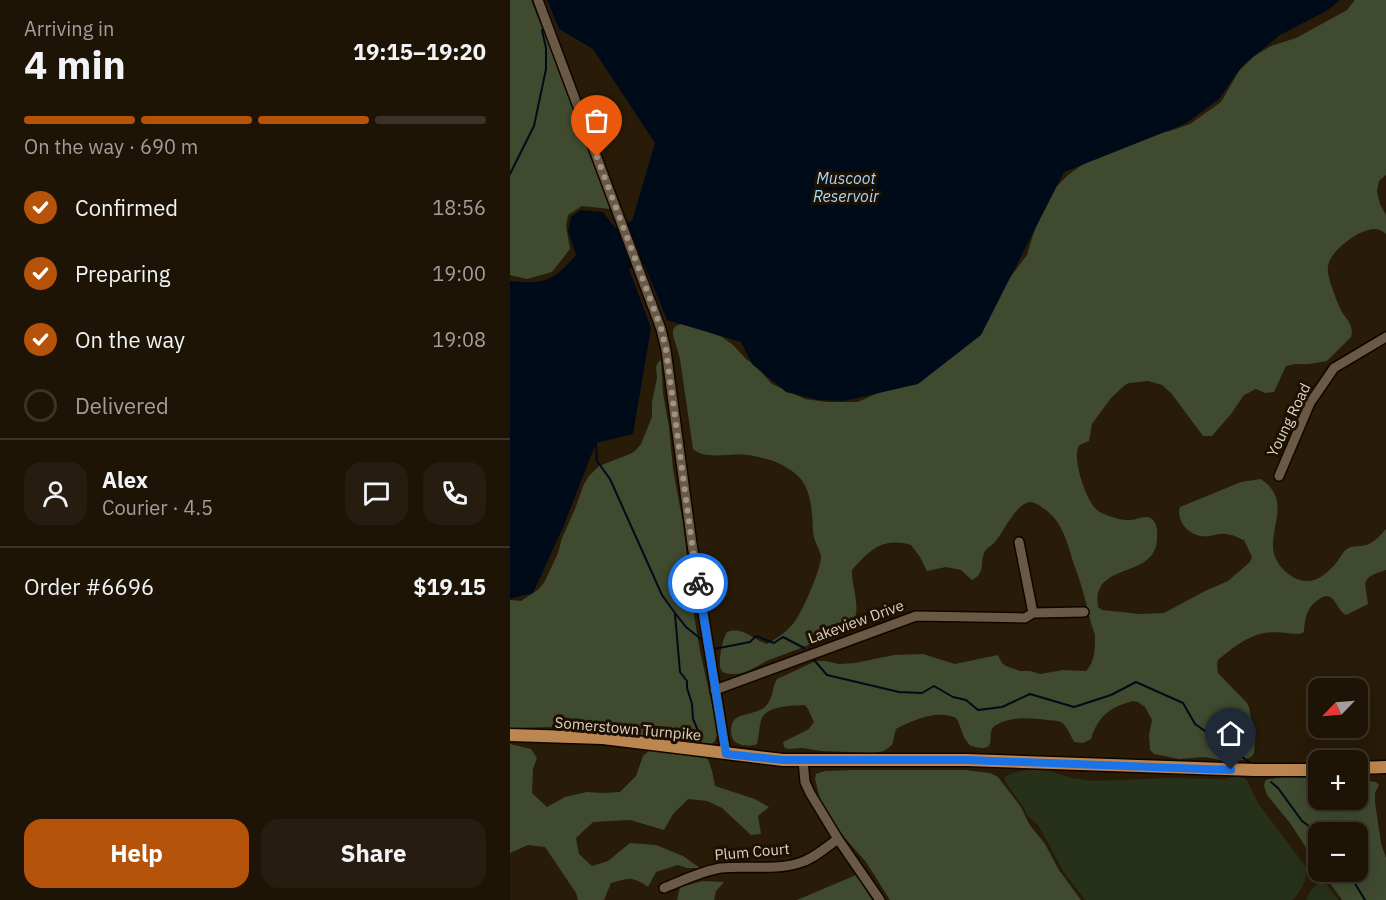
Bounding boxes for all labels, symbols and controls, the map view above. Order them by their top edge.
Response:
text: Arriving in [24,15,114,42]
text: 19:15–19:20 [353,37,486,66]
text: 4 min [24,39,126,90]
pin [571,95,622,157]
icon: bag [580,104,613,137]
text: On the way · 690 m [24,133,198,160]
water label: Muscoot Reservoir [813,168,880,206]
icon: check [24,191,57,224]
text: Confirmed [75,193,178,222]
text: 18:56 [432,194,486,221]
icon: check [24,257,57,290]
text: Preparing [75,259,170,288]
text: 19:00 [432,260,486,287]
icon: check [24,323,57,356]
text: On the way [75,325,185,354]
text: 19:08 [432,326,486,353]
street label: Young Road [1263,380,1315,460]
text: Delivered [75,391,169,420]
button: person [24,462,87,525]
button: chat [345,462,408,525]
button: phone [423,462,486,525]
text: Alex [102,465,148,494]
text: Courier · 4.5 [102,494,213,521]
courier [668,553,728,613]
icon: bike [682,567,715,600]
text: Order #6696 [24,572,154,601]
text: $19.15 [413,572,486,601]
street label: Lakeview Drive [805,595,906,648]
north arrow [1308,678,1368,738]
map controls [1308,678,1368,882]
pin [1205,708,1256,770]
street label: Somerstown Turnpike [554,713,702,744]
icon: home [1214,717,1247,750]
button: + [1308,750,1368,810]
button: Help [24,819,249,888]
button: Share [261,819,486,888]
button: − [1308,822,1368,882]
street label: Plum Court [714,839,790,864]

